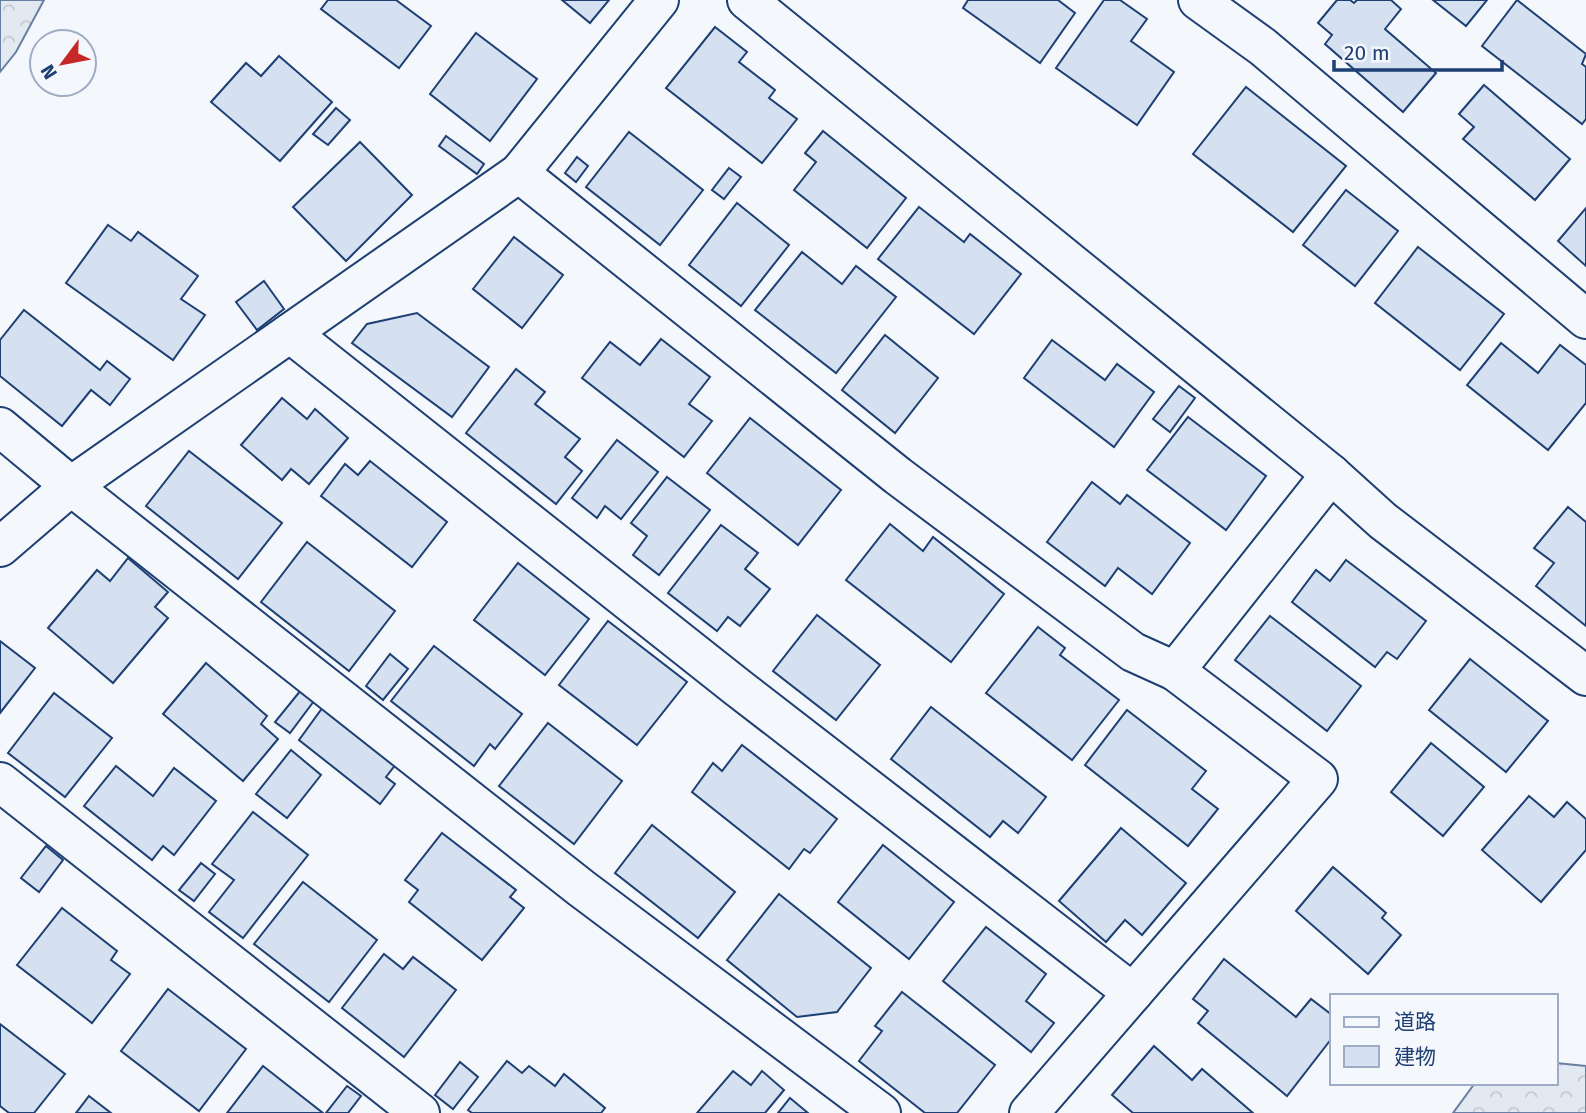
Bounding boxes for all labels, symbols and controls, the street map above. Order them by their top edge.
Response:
north arrow [28,28,98,98]
scale bar [1334,28,1502,72]
text: 20 m [1344,40,1390,66]
text: N [36,60,62,83]
legend [1330,994,1558,1085]
text: 道路 [1394,1009,1436,1035]
text: 建物 [1394,1044,1436,1070]

